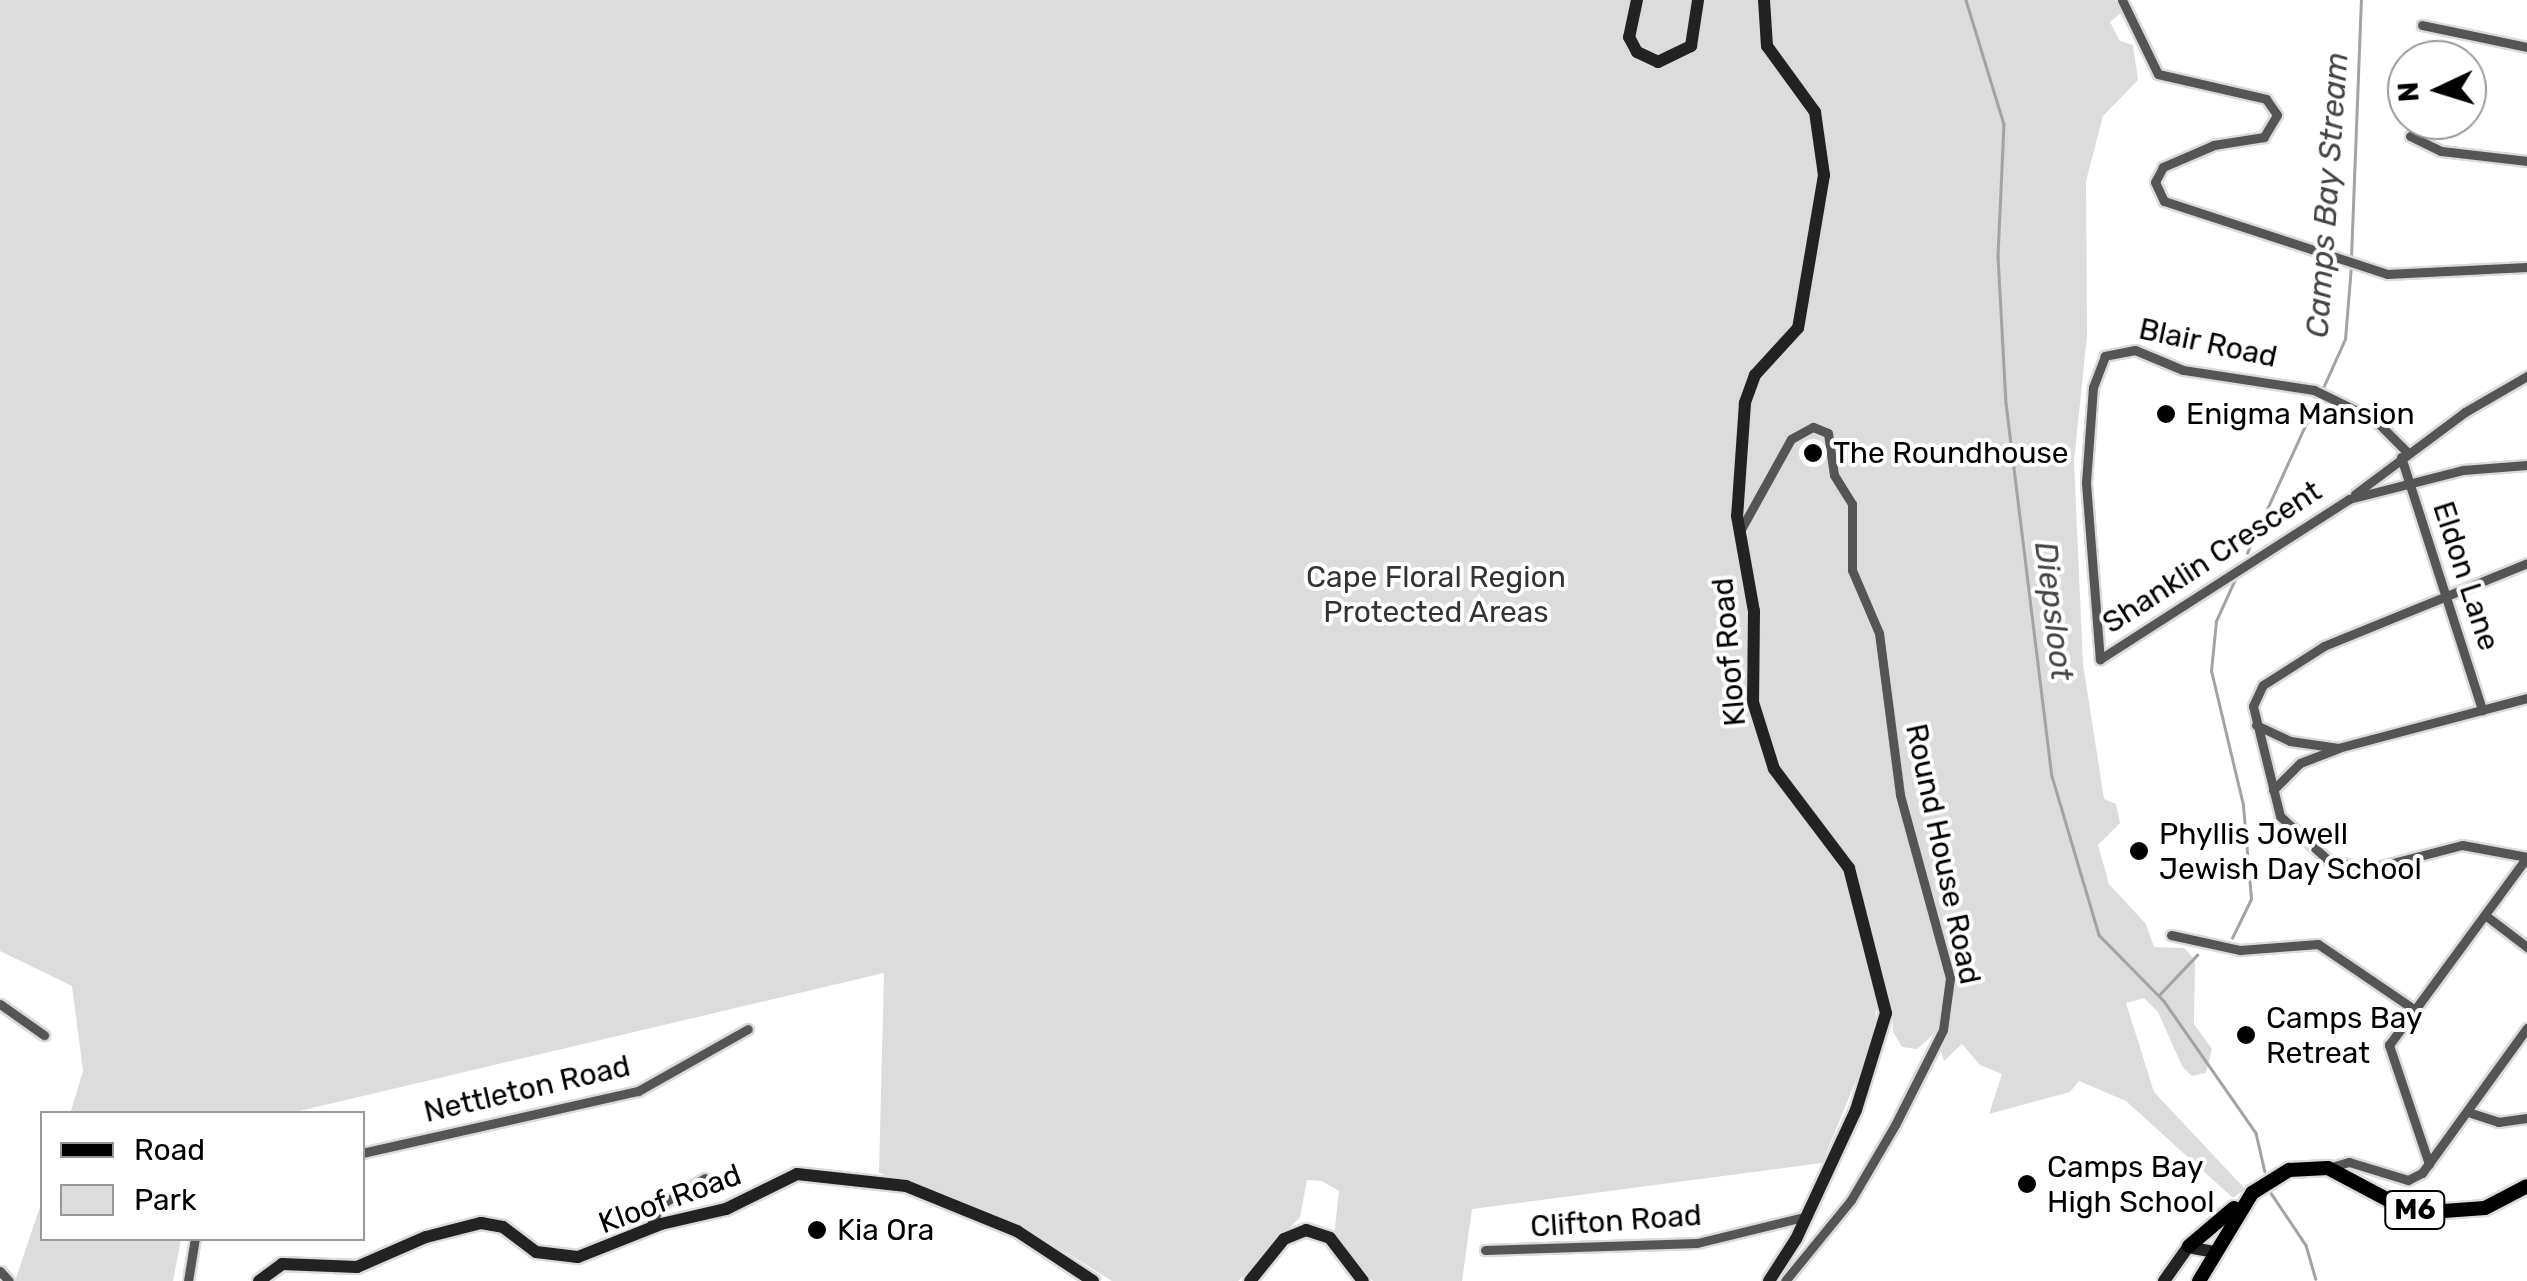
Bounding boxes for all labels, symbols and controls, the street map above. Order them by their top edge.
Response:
north arrow [2387,40,2487,140]
water label: Camps Bay Stream [2298,50,2356,340]
text: N [2391,81,2426,103]
street label: Blair Road [2135,311,2281,375]
place label: Enigma Mansion [2186,396,2415,432]
marker: Enigma Mansion [2155,403,2177,425]
place label: The Roundhouse [1833,435,2069,471]
marker: The Roundhouse [1802,442,1824,464]
street label: Shanklin Crescent [2096,473,2328,641]
street label: Eldon Lane [2425,497,2507,655]
water label: Diepsloot [2026,539,2082,683]
park label: Cape Floral Region Protected Areas [1306,559,1566,630]
street label: Kloof Road [1705,576,1753,728]
street label: Round House Road [1898,720,1988,988]
place label: Phyllis Jowell Jewish Day School [2159,816,2423,886]
marker: Phyllis Jowell Jewish Day School [2128,840,2150,862]
place label: Camps Bay Retreat [2266,1000,2423,1070]
marker: Camps Bay Retreat [2235,1024,2257,1046]
street label: Nettleton Road [420,1048,634,1130]
legend [40,1111,365,1241]
text: Road [134,1132,205,1168]
place label: Camps Bay High School [2047,1149,2214,1220]
street label: Kloof Road [594,1157,746,1241]
marker: Camps Bay High School [2016,1173,2038,1195]
text: Park [134,1182,196,1218]
road number: M6 [2382,1187,2448,1233]
street label: Clifton Road [1529,1197,1703,1245]
place label: Kia Ora [837,1212,934,1248]
marker: Kia Ora [806,1219,828,1241]

